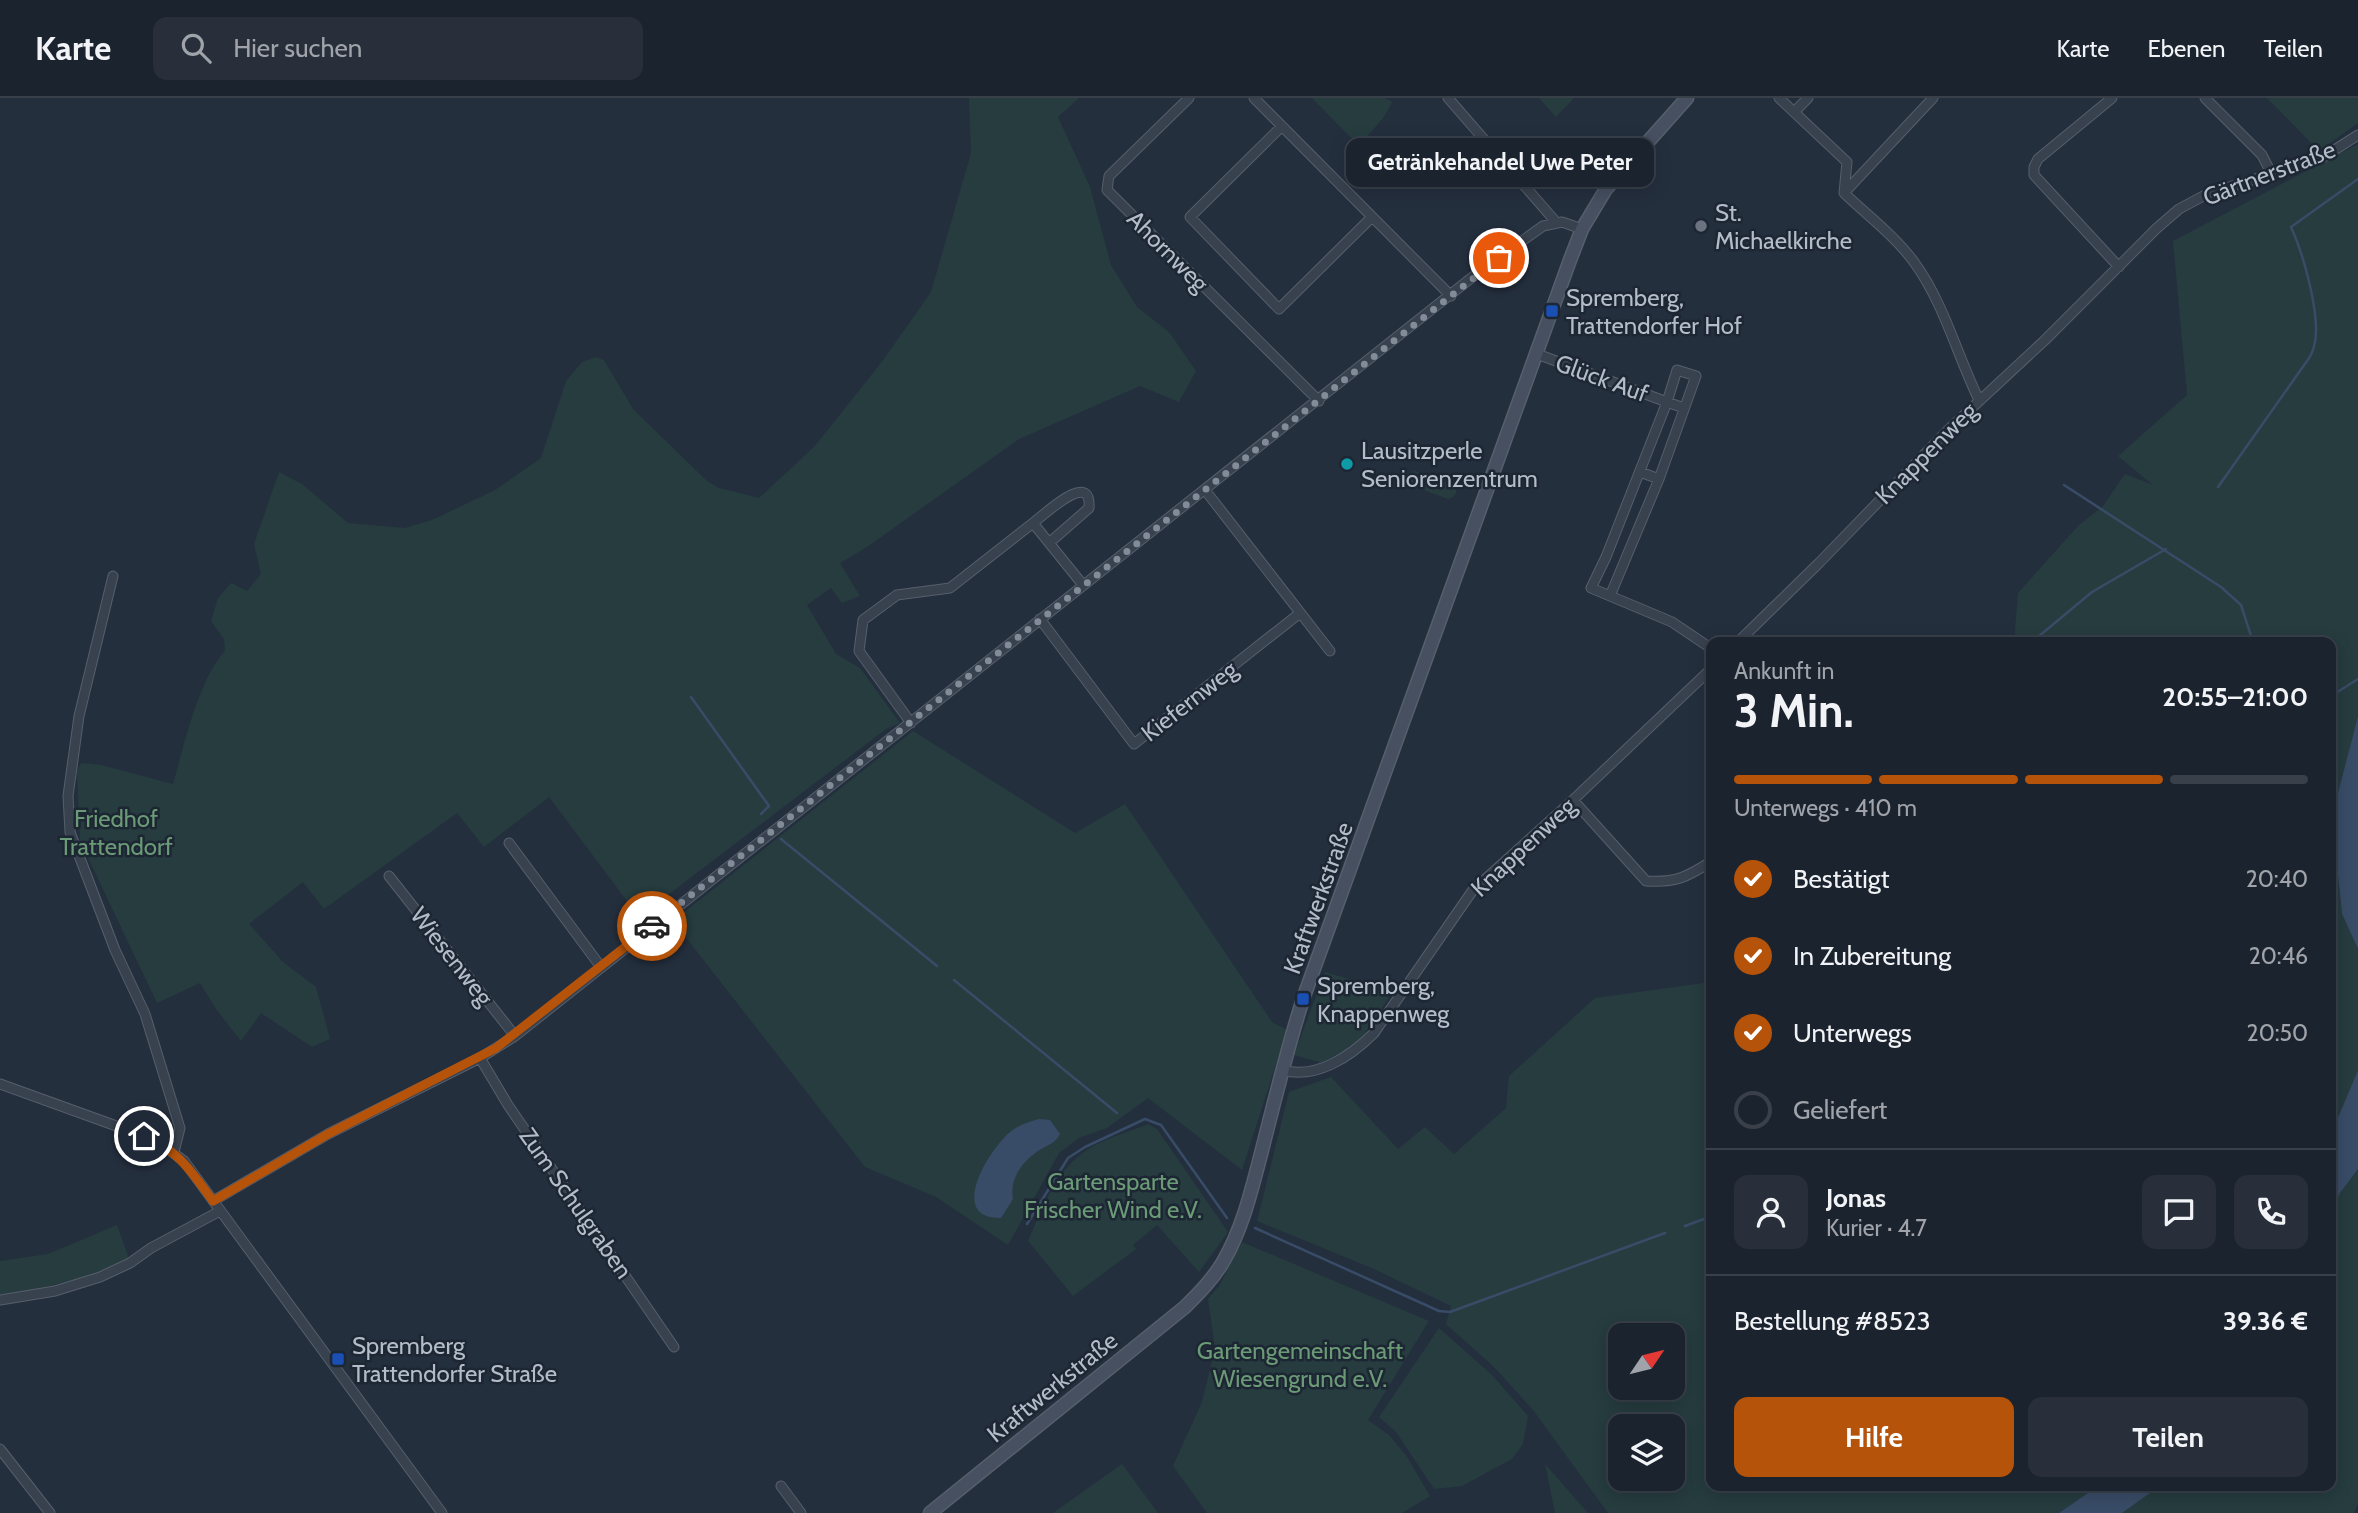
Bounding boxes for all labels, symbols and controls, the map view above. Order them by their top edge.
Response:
search box [153,17,643,80]
text: Karte [35,28,111,68]
icon: search [177,29,215,67]
text: Hier suchen [233,32,362,64]
text: Karte [2056,34,2109,63]
text: Ebenen [2147,34,2225,63]
text: Teilen [2263,34,2323,63]
street label: Gärtnerstraße [2199,134,2339,212]
callout: Getränkehandel Uwe Peter [1345,139,1653,188]
text: Getränkehandel Uwe Peter [1368,148,1632,176]
place label: St. Michaelkirche [1715,198,1852,255]
street label: Ahornweg [1121,204,1216,299]
marker: St. Michaelkirche [1693,218,1709,234]
pin [1469,228,1529,288]
icon: bag [1480,239,1518,277]
place label: Spremberg, Trattendorfer Hof [1566,283,1742,340]
marker: Spremberg, Trattendorfer Hof [1544,303,1560,319]
street label: Glück Auf [1552,348,1652,408]
street label: Knappenweg [1869,395,1984,510]
place label: Lausitzperle Seniorenzentrum [1361,436,1538,493]
marker: Lausitzperle Seniorenzentrum [1339,456,1355,472]
street label: Kiefernweg [1135,654,1244,747]
text: Ankunft in [1734,657,1834,685]
text: 20:55–21:00 [2162,681,2308,713]
text: 3 Min. [1734,683,1854,739]
street label: Knappenweg [1465,791,1582,903]
text: Unterwegs · 410 m [1734,794,1917,822]
park label: Friedhof Trattendorf [59,804,173,861]
street label: Kraftwerkstraße [1277,818,1359,978]
icon: check [1734,860,1772,898]
text: Bestätigt [1793,863,1890,895]
text: 20:40 [2246,865,2308,893]
courier [617,891,687,961]
street label: Wiesenweg [405,901,500,1012]
icon: car [633,907,671,945]
icon: check [1734,937,1772,975]
text: In Zubereitung [1793,940,1951,972]
text: 20:46 [2249,942,2308,970]
place label: Spremberg, Knappenweg [1317,971,1450,1028]
marker: Spremberg, Knappenweg [1295,991,1311,1007]
icon: check [1734,1014,1772,1052]
text: Unterwegs [1793,1017,1912,1049]
text: 20:50 [2247,1019,2308,1047]
text: Geliefert [1793,1094,1887,1126]
pin [114,1106,174,1166]
icon: home [125,1117,163,1155]
street label: Zum Schulgraben [513,1122,639,1284]
park label: Gartensparte Frischer Wind e.V. [1024,1167,1202,1224]
button: person [1734,1175,1808,1249]
button: chat [2142,1175,2216,1249]
button: phone [2234,1175,2308,1249]
text: Jonas [1826,1182,1886,1214]
text: Kurier · 4.7 [1826,1214,1927,1242]
text: Bestellung #8523 [1734,1305,1931,1337]
text: 39.36 € [2223,1305,2308,1337]
north arrow [1608,1323,1685,1400]
map controls [1608,1323,1685,1491]
street label: Kraftwerkstraße [981,1326,1123,1448]
place label: Spremberg Trattendorfer Straße [352,1331,557,1388]
park label: Gartengemeinschaft Wiesengrund e.V. [1197,1336,1403,1393]
marker: Spremberg Trattendorfer Straße [330,1351,346,1367]
button: Hilfe [1734,1397,2014,1477]
button: Teilen [2028,1397,2308,1477]
button: layers [1608,1414,1685,1491]

